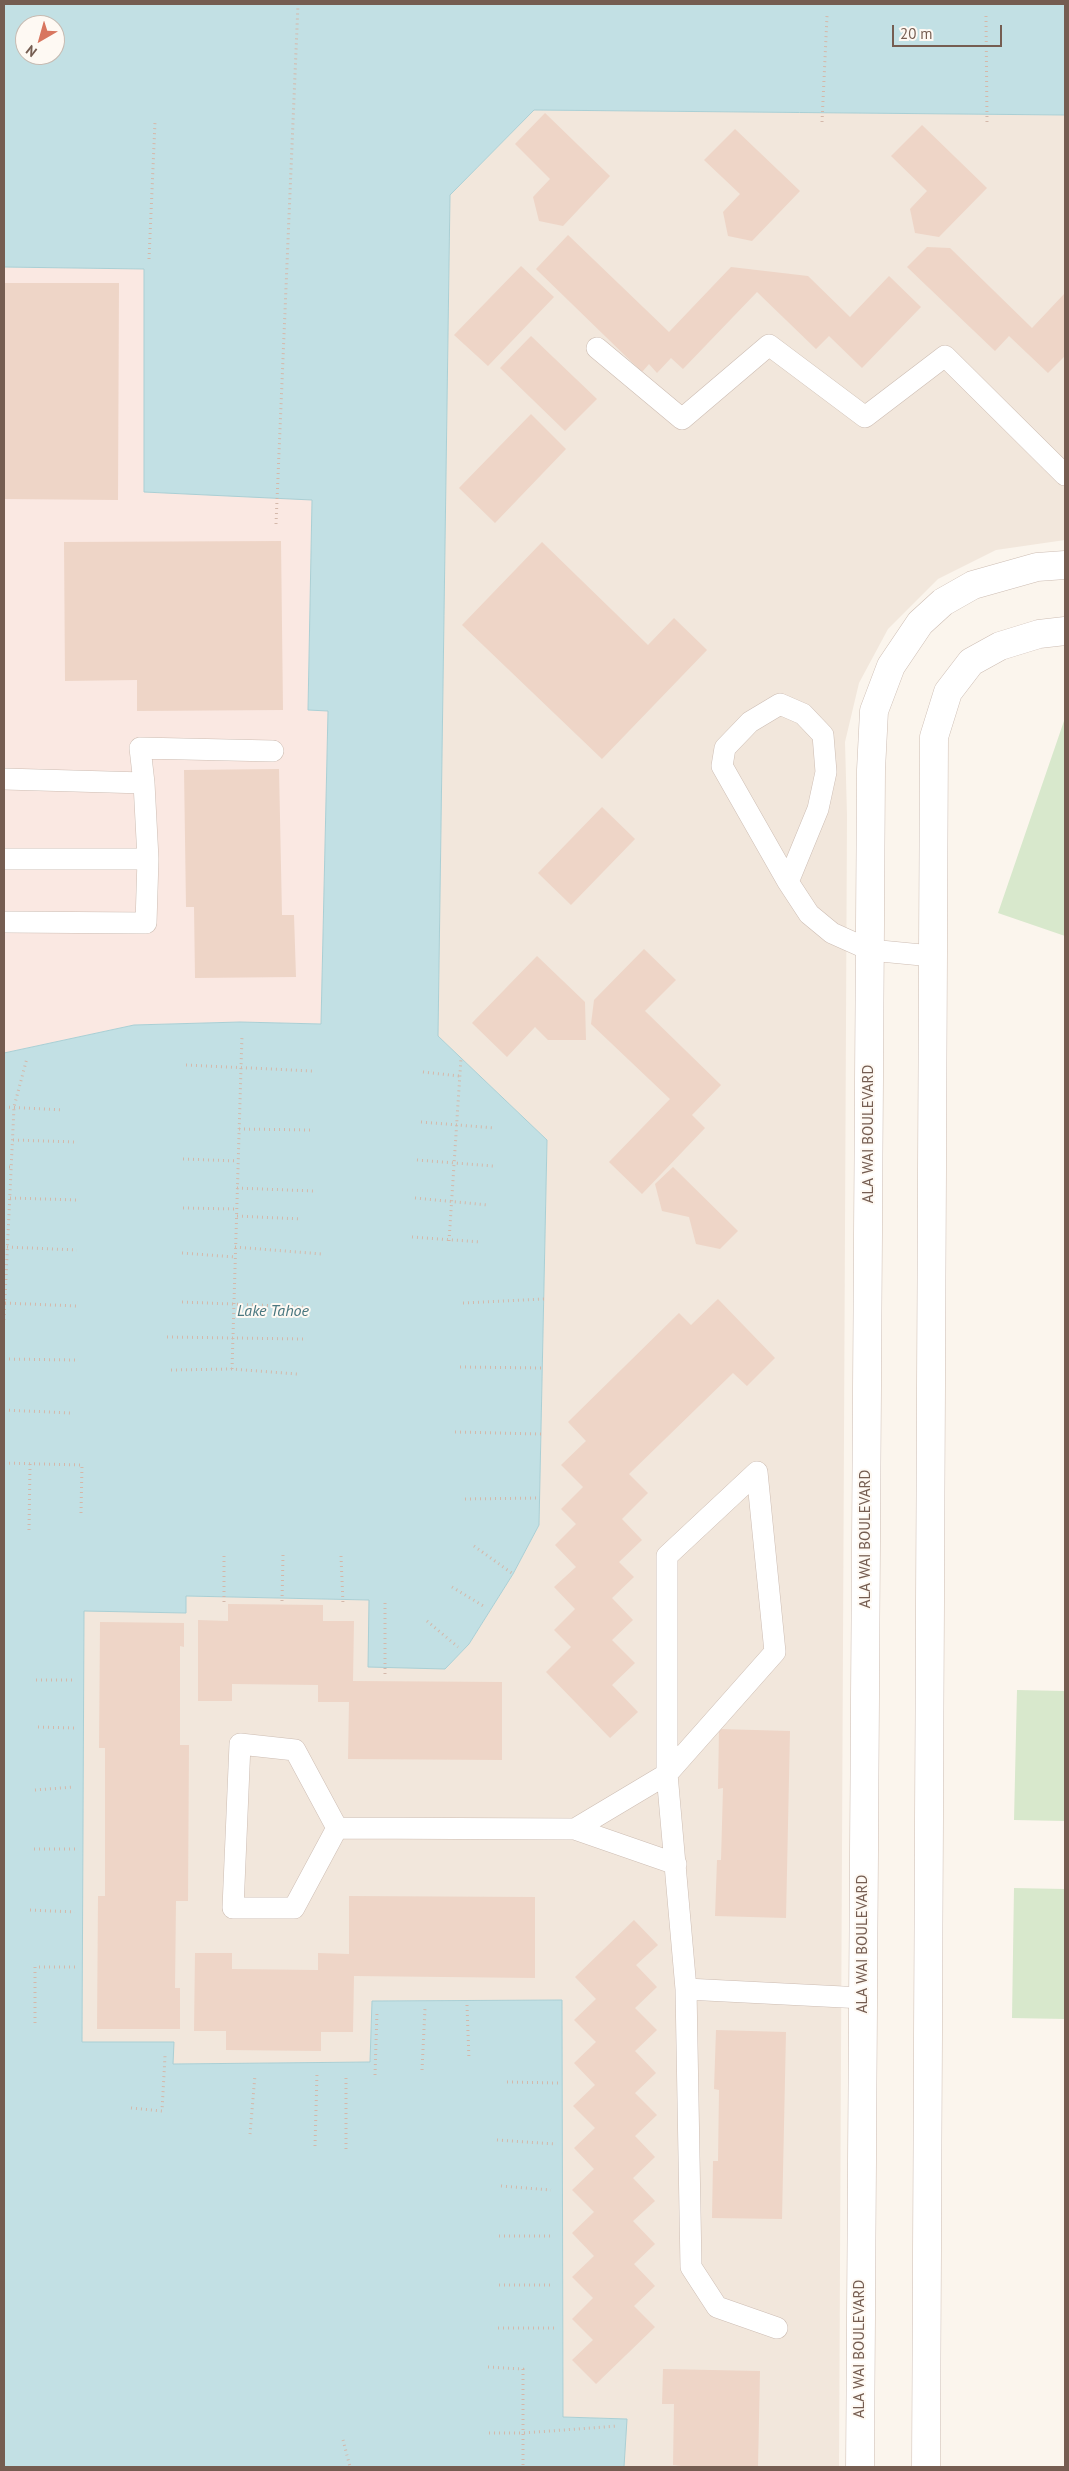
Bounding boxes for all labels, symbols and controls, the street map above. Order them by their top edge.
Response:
north arrow [15,15,65,65]
scale bar [894,15,1004,47]
text: 20 m [900,24,933,43]
text: N [22,41,41,61]
street label: ALA WAI BOULEVARD [860,1065,878,1203]
water label: Lake Tahoe [237,1301,309,1321]
street label: ALA WAI BOULEVARD [857,1470,875,1608]
street label: ALA WAI BOULEVARD [854,1875,872,2013]
street label: ALA WAI BOULEVARD [851,2280,869,2418]

